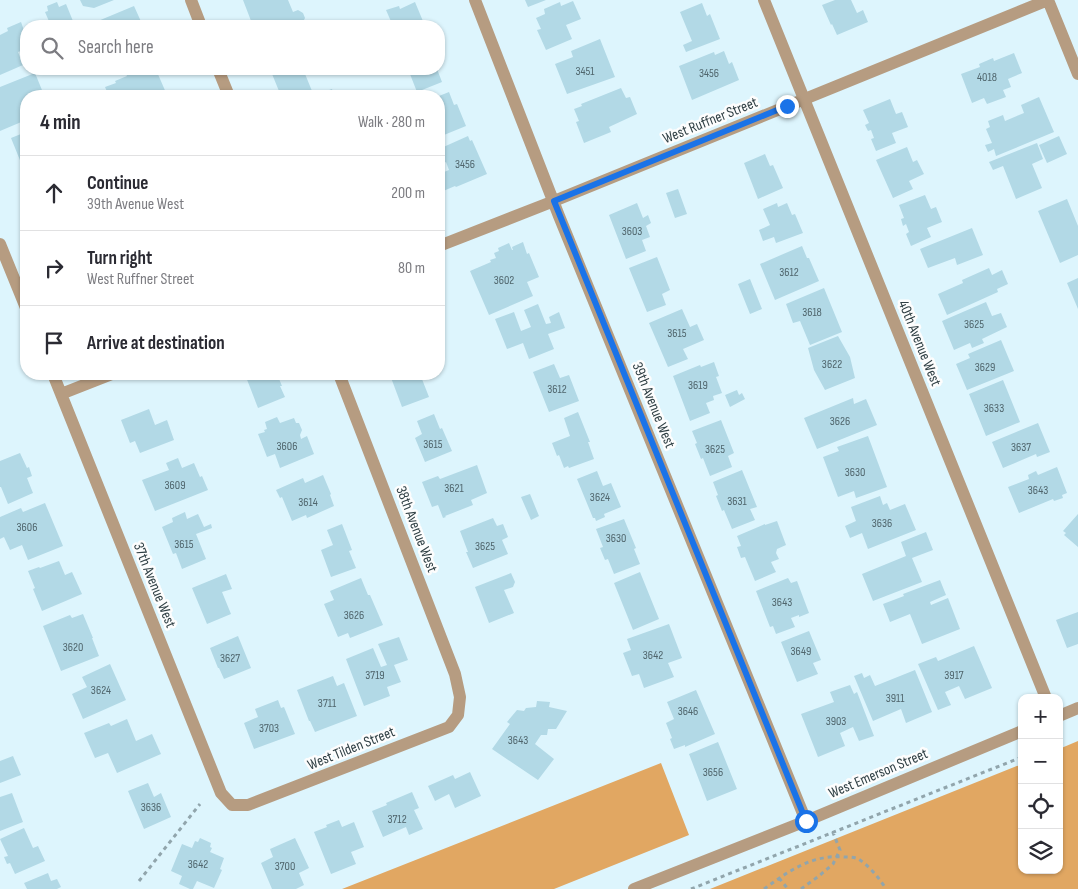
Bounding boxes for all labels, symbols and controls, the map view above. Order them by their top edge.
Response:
search box [20,20,445,75]
icon: search [38,34,66,62]
text: Search here [78,36,154,59]
house number: 3451 [575,64,595,79]
house number: 3456 [699,66,719,81]
house number: 4018 [977,70,997,85]
street label: West Ruffner Street [660,93,761,148]
route end [776,95,799,118]
text: 4 min [40,110,81,135]
text: Walk · 280 m [358,113,425,132]
house number: 3456 [455,157,475,172]
text: Continue [87,172,148,195]
icon: ahead [40,179,68,207]
text: 200 m [391,184,425,203]
text: 39th Avenue West [87,195,184,214]
house number: 3603 [622,224,642,239]
text: Turn right [87,247,152,270]
icon: right [40,254,68,282]
text: 80 m [398,259,425,278]
house number: 3612 [779,265,799,280]
text: West Ruffner Street [87,270,194,289]
house number: 3602 [494,273,514,288]
street label: 40th Avenue West [894,297,946,389]
house number: 3618 [802,305,822,320]
house number: 3625 [964,317,984,332]
house number: 3615 [667,326,687,341]
icon: arrive [40,329,68,357]
text: Arrive at destination [87,332,225,355]
house number: 3622 [822,357,842,372]
street label: 39th Avenue West [628,359,680,451]
house number: 3629 [975,360,995,375]
house number: 3619 [688,378,708,393]
house number: 3612 [547,382,567,397]
house number: 3633 [984,401,1004,416]
house number: 3626 [830,414,850,429]
house number: 3615 [423,437,443,452]
house number: 3606 [277,439,297,454]
house number: 3637 [1011,440,1031,455]
house number: 3625 [705,442,725,457]
house number: 3630 [845,465,865,480]
house number: 3609 [165,478,185,493]
house number: 3621 [444,481,465,496]
street label: 38th Avenue West [391,483,442,575]
house number: 3643 [1028,483,1048,498]
house number: 3624 [590,490,610,505]
house number: 3631 [727,494,748,509]
house number: 3614 [298,495,318,510]
house number: 3636 [872,516,892,531]
house number: 3606 [17,520,37,535]
house number: 3630 [606,531,626,546]
house number: 3615 [174,537,194,552]
house number: 3625 [475,539,495,554]
street label: 37th Avenue West [129,540,180,631]
house number: 3643 [772,595,792,610]
house number: 3626 [344,608,364,623]
house number: 3620 [63,640,83,655]
house number: 3649 [791,644,811,659]
house number: 3642 [643,648,663,663]
house number: 3627 [220,651,240,666]
house number: 3719 [365,668,385,683]
house number: 3917 [944,668,964,683]
house number: 3624 [91,683,111,698]
house number: 3911 [886,691,905,706]
map controls [1018,694,1063,874]
button: + [1018,694,1063,739]
house number: 3711 [318,696,337,711]
house number: 3646 [678,704,698,719]
house number: 3903 [826,714,846,729]
house number: 3703 [259,721,279,736]
street label: West Tilden Street [305,722,398,775]
house number: 3643 [508,733,528,748]
button: − [1018,739,1063,784]
street label: West Emerson Street [826,744,931,803]
house number: 3656 [703,765,723,780]
button: locate [1018,784,1063,829]
house number: 3636 [141,800,161,815]
route start [795,810,818,833]
house number: 3712 [387,812,407,827]
button: layers [1018,829,1063,874]
house number: 3642 [188,857,208,872]
house number: 3700 [275,859,295,874]

